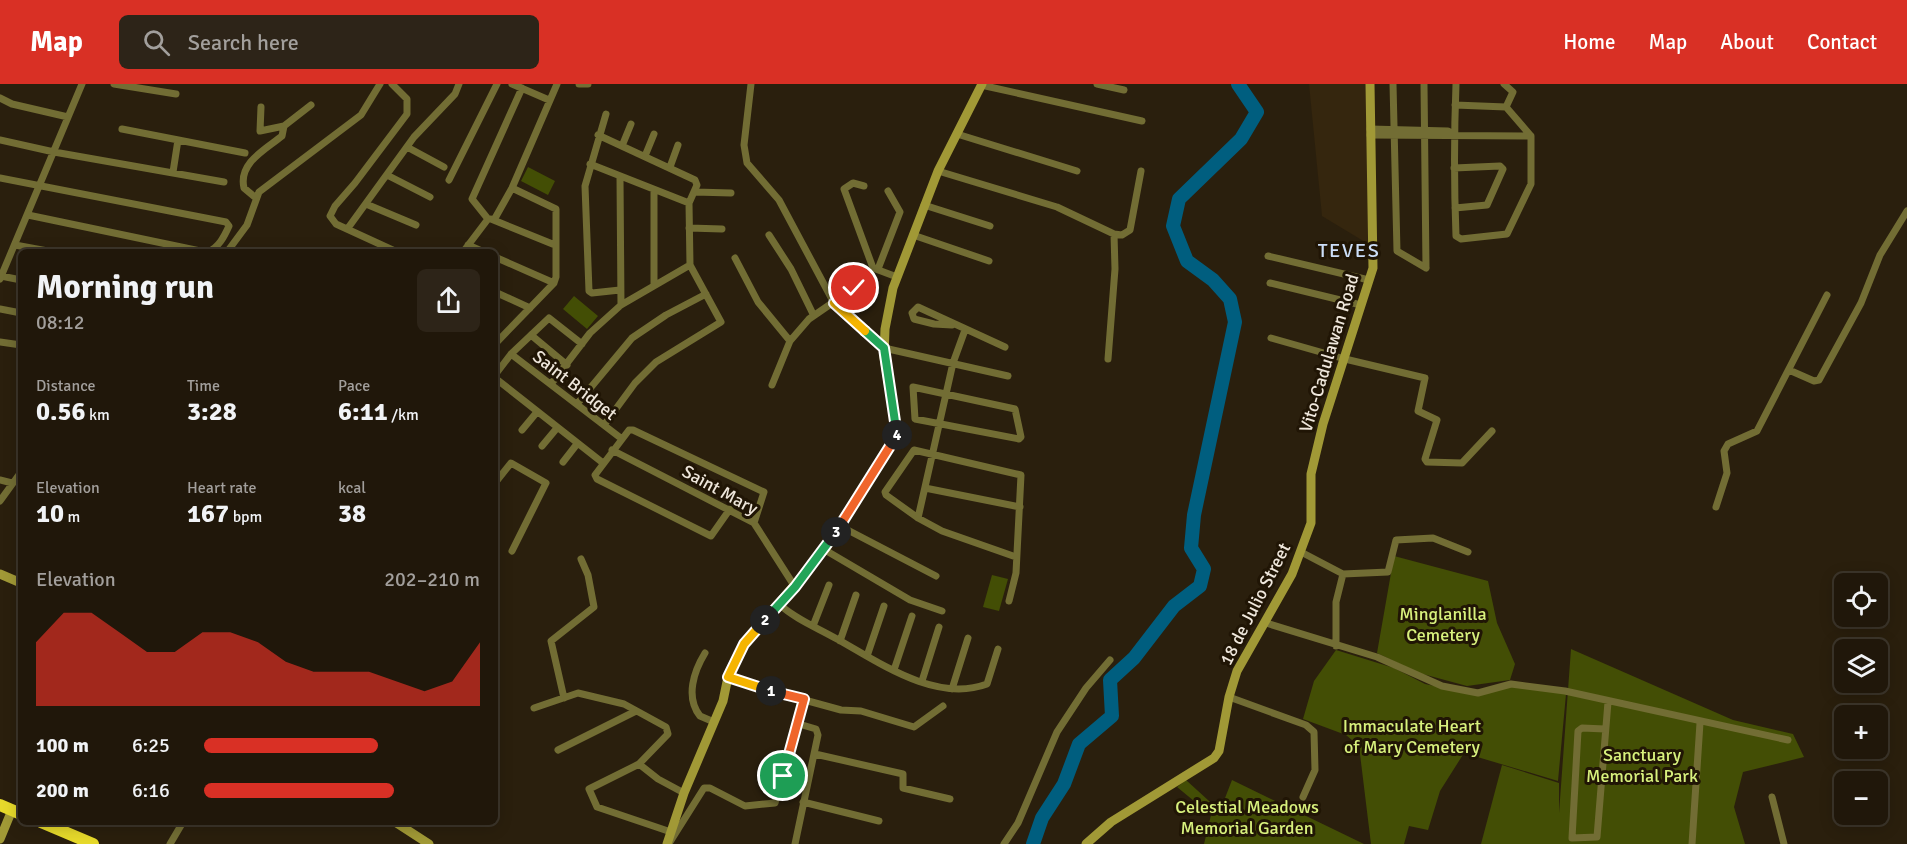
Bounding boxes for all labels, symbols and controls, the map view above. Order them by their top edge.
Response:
search box [119,15,539,69]
text: Map [30,25,83,59]
icon: search [140,26,173,59]
text: Search here [188,29,299,56]
text: Home [1563,29,1616,55]
text: Map [1649,29,1687,55]
text: About [1720,29,1774,55]
text: Contact [1807,29,1877,55]
district label: TEVES [1318,238,1380,263]
pin [828,262,879,313]
text: Morning run [36,267,214,308]
button: share [417,269,480,332]
icon: check [837,271,870,304]
street label: Vito-Cadulawan Road [1294,271,1364,435]
text: 08:12 [36,310,85,335]
street label: Saint Bridget [528,345,622,425]
text: Distance [36,376,96,396]
text: Time [187,376,220,396]
text: Pace [338,376,370,396]
text: 0.56 [36,396,86,428]
text: 3:28 [187,396,237,428]
text: 6:11 [338,396,388,428]
text: km [86,405,110,425]
text: /km [388,405,419,425]
pin: 4 [882,420,912,450]
text: 4 [893,425,901,445]
street label: Saint Mary [678,460,762,520]
text: Elevation [36,478,100,498]
text: Heart rate [187,478,256,498]
text: kcal [338,478,366,498]
text: 10 [36,498,64,530]
text: 167 [187,498,229,530]
text: 38 [338,498,366,530]
text: m [64,507,80,527]
text: bpm [229,507,262,527]
pin: 3 [821,517,851,547]
text: 3 [832,522,840,542]
street label: 18 de Julio Street [1215,539,1295,669]
text: Elevation [36,567,116,592]
text: 202–210 m [384,567,480,592]
map controls [1834,573,1888,825]
button: locate [1834,573,1888,627]
park label: Minglanilla Cemetery [1399,603,1487,646]
pin: 2 [750,605,780,635]
text: 2 [761,610,769,630]
button: layers [1834,639,1888,693]
pin: 1 [756,676,786,706]
text: 1 [767,681,775,701]
button: + [1834,705,1888,759]
park label: Immaculate Heart of Mary Cemetery [1343,715,1481,758]
text: 100 m [36,733,89,758]
text: 6:25 [132,733,170,758]
park label: Sanctuary Memorial Park [1586,744,1698,787]
pin [757,750,808,801]
icon: arrive [766,759,799,792]
button: − [1834,771,1888,825]
text: 200 m [36,778,89,803]
text: 6:16 [132,778,170,803]
park label: Celestial Meadows Memorial Garden [1175,796,1319,839]

